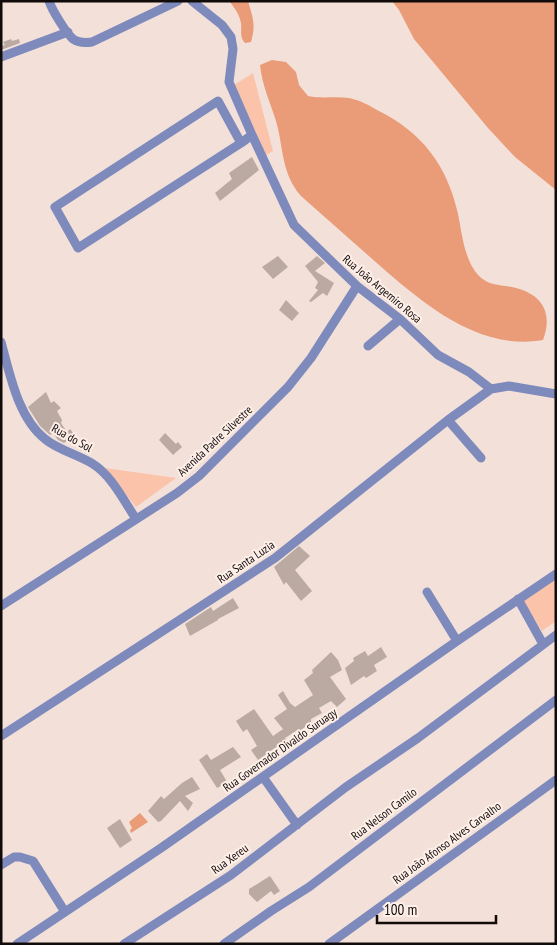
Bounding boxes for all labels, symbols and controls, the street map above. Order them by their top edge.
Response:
street label: Rua João Argemiro Rosa [340,251,425,326]
street label: Avenida Padre Silvestre [174,402,255,479]
street label: Rua do Sol [49,420,95,455]
street label: Rua Santa Luzia [214,537,277,586]
street label: Rua Governador Divaldo Suruagy [220,704,340,795]
street label: Rua Nelson Camilo [348,784,419,843]
street label: Rua João Afonso Alves Carvalho [390,798,504,887]
street label: Rua Xereu [208,840,251,877]
scale bar [377,892,496,924]
text: 100 m [384,900,417,919]

